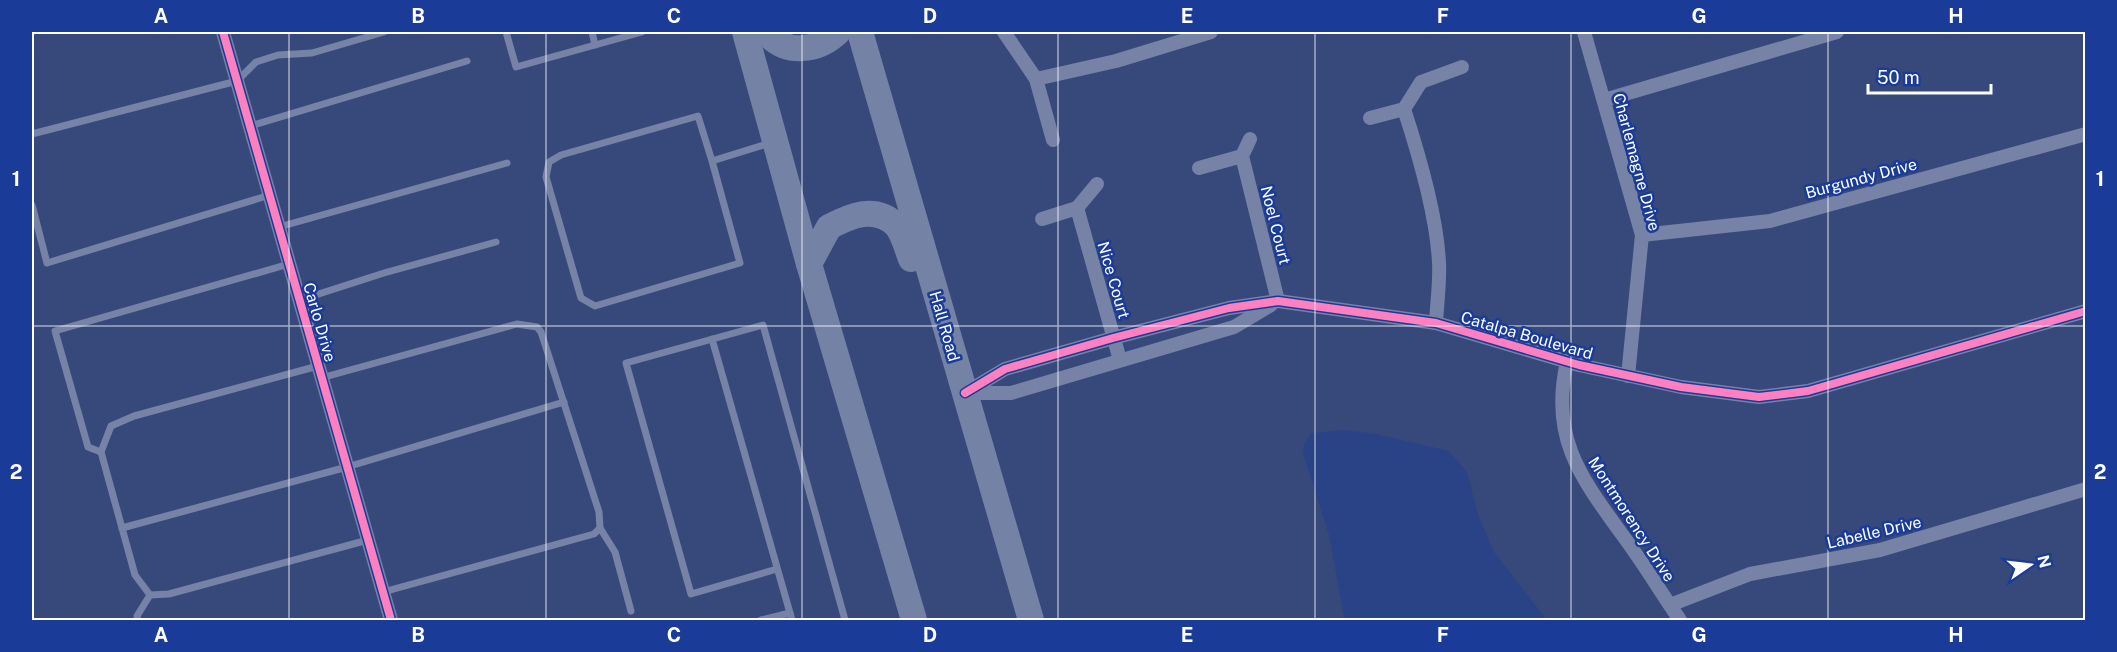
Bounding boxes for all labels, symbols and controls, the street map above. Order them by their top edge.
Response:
text: A [154,4,168,28]
text: B [411,4,425,28]
text: C [667,4,681,28]
text: D [923,4,937,28]
text: E [1181,4,1193,28]
text: F [1437,4,1449,28]
text: G [1691,4,1707,28]
text: H [1948,4,1964,28]
scale bar [1868,57,1991,95]
text: 50 m [1877,67,1920,88]
street label: Charlemagne Drive [1609,91,1664,233]
street label: Burgundy Drive [1803,154,1919,203]
text: 1 [12,167,20,191]
text: 1 [2096,167,2104,191]
street label: Noel Court [1257,184,1294,266]
street label: Nice Court [1093,239,1134,321]
street label: Carlo Drive [299,280,340,364]
street label: Hall Road [925,289,964,364]
street label: Catalpa Boulevard [1459,308,1595,363]
street label: Montmorency Drive [1584,453,1679,585]
text: 2 [10,460,22,484]
text: 2 [2094,460,2106,484]
street label: Labelle Drive [1825,512,1923,553]
north arrow [2000,535,2060,595]
text: N [2033,553,2055,570]
text: A [154,623,168,647]
text: B [411,623,425,647]
text: C [667,623,681,647]
text: D [923,623,937,647]
text: E [1181,623,1193,647]
text: F [1437,623,1449,647]
text: G [1691,623,1707,647]
text: H [1948,623,1964,647]

